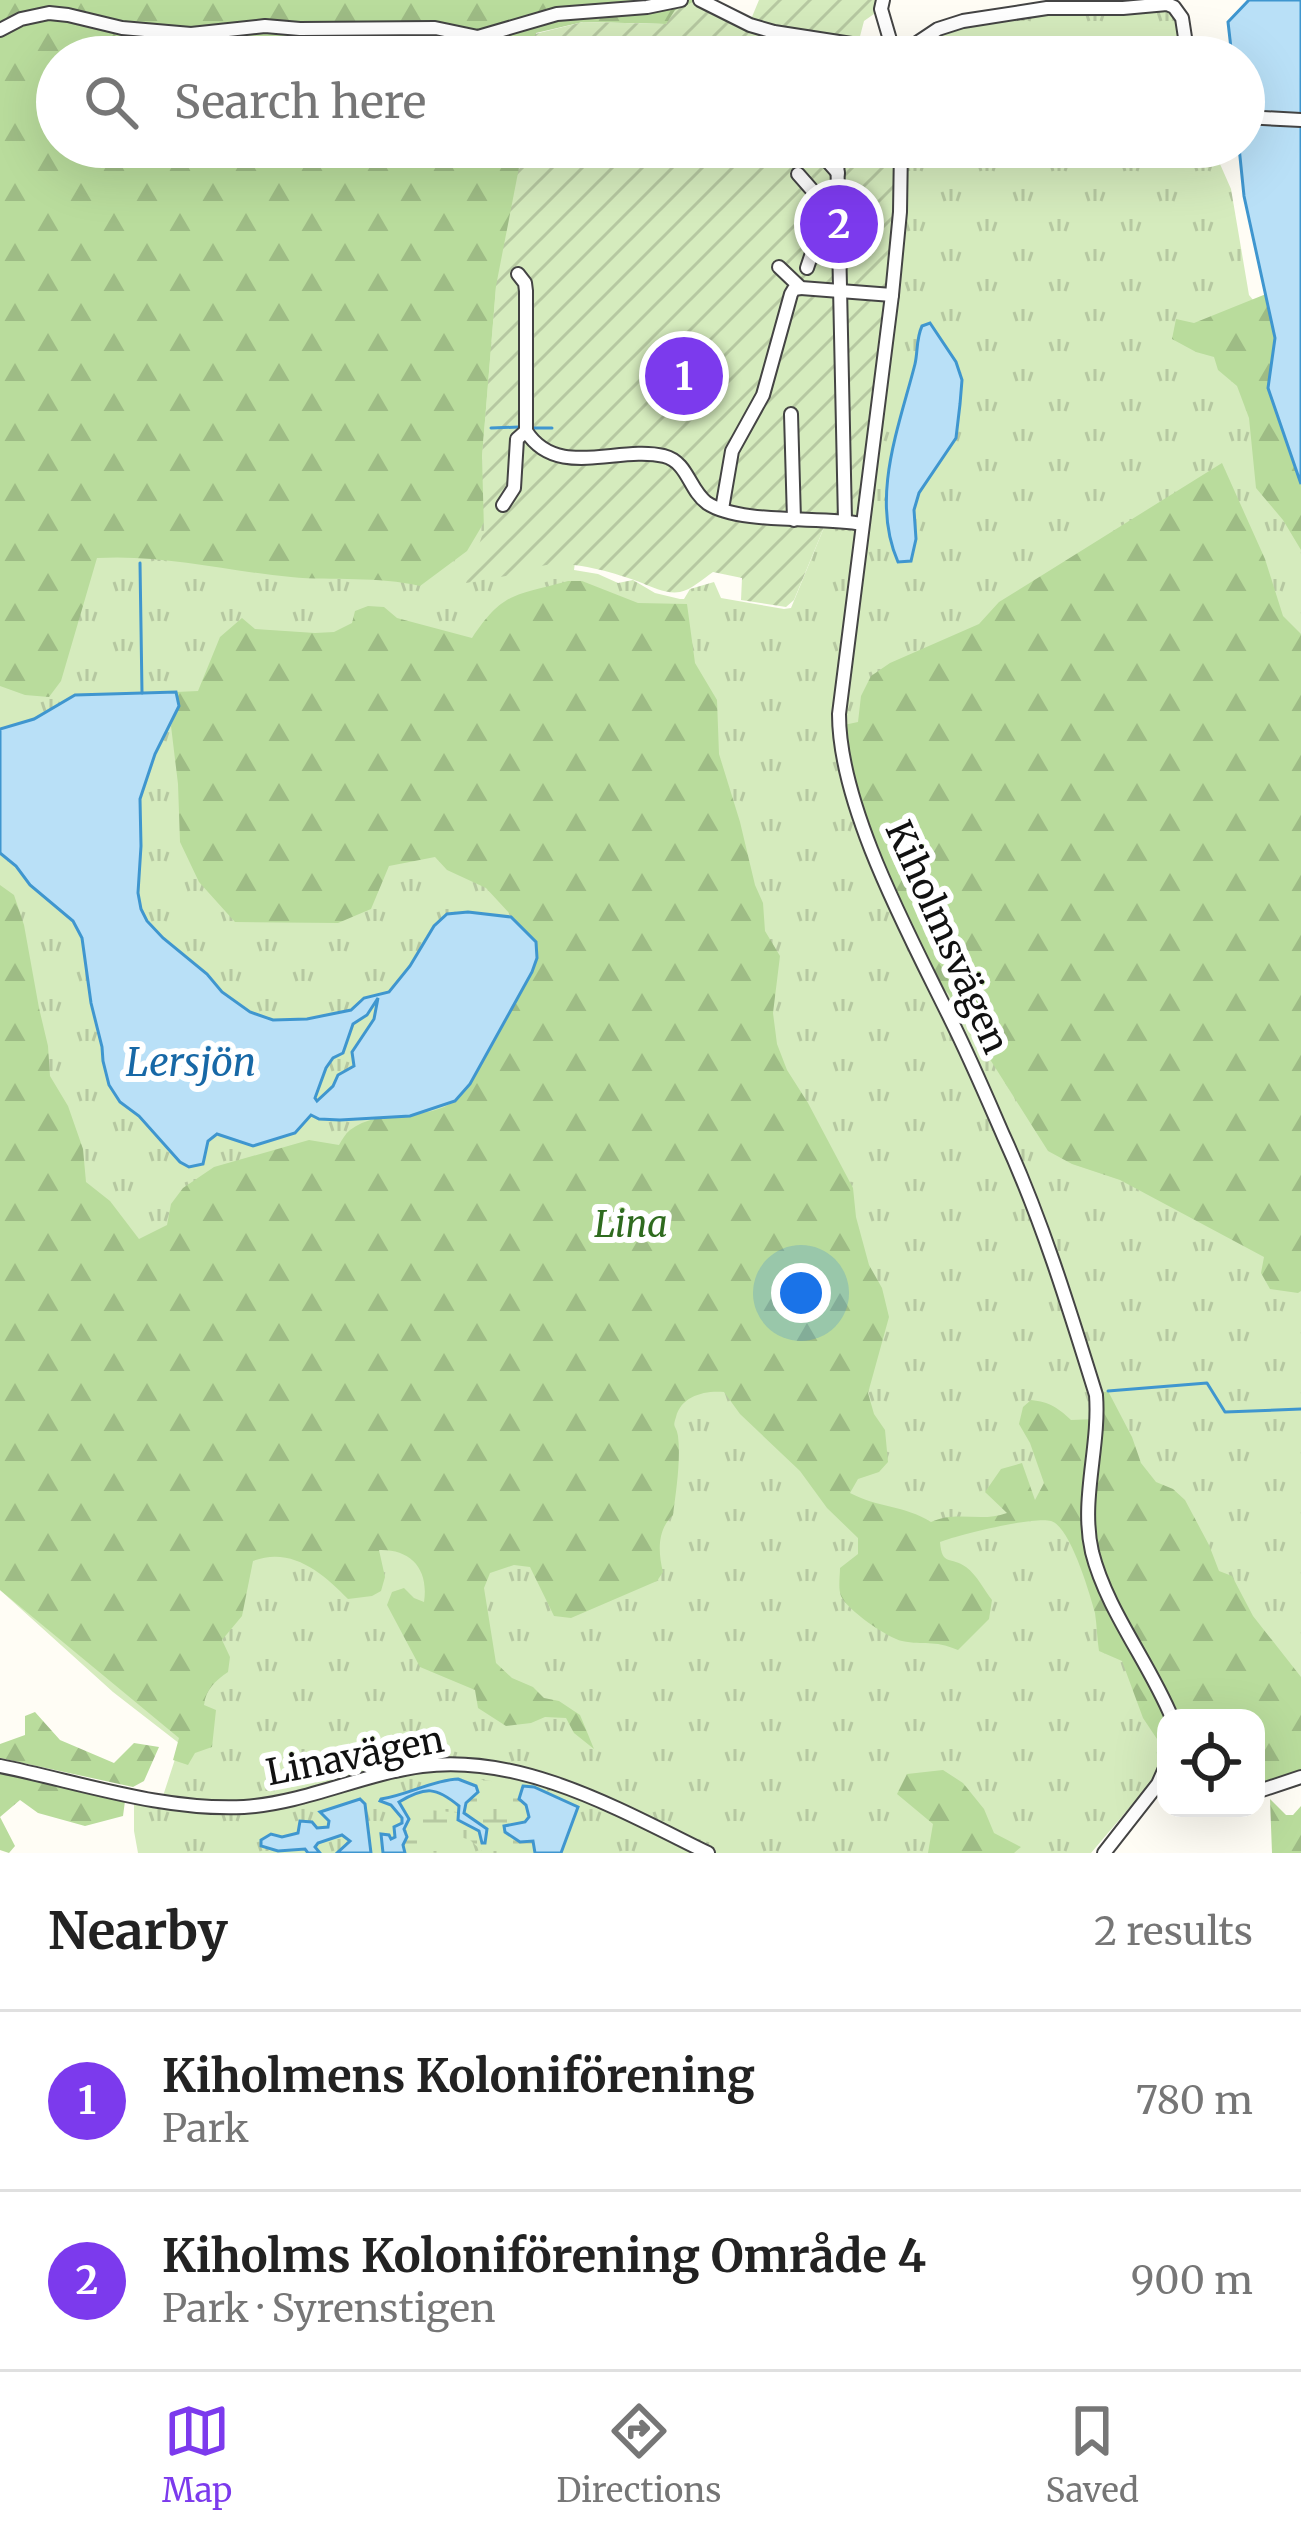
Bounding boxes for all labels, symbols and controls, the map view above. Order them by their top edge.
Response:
search box [36,36,1265,168]
icon: search [78,69,144,135]
text: Search here [174,74,426,130]
pin: 2 [800,179,878,269]
pin: 1 [645,331,723,421]
street label: Kiholmsvägen [876,814,1018,1060]
water label: Lersjön [126,1038,256,1087]
park label: Lina [594,1202,668,1247]
your location [771,1263,831,1323]
map controls [1157,1709,1265,1817]
button: locate [1157,1709,1265,1817]
street label: Linavägen [262,1717,448,1795]
text: Nearby [48,1899,228,1963]
text: 2 results [1094,1907,1253,1956]
text: Kiholmens Koloniförening [162,2048,755,2104]
text: 1 [78,2076,96,2125]
text: 780 m [1136,2076,1253,2125]
text: Park [162,2104,249,2153]
text: Kiholms Koloniförening Område 4 [162,2228,926,2284]
text: 2 [76,2256,98,2305]
text: 900 m [1131,2256,1253,2305]
text: Park · Syrenstigen [162,2284,496,2333]
tab: Map [162,2398,232,2511]
tab: Directions [556,2398,721,2511]
tab: Saved [1045,2398,1139,2511]

